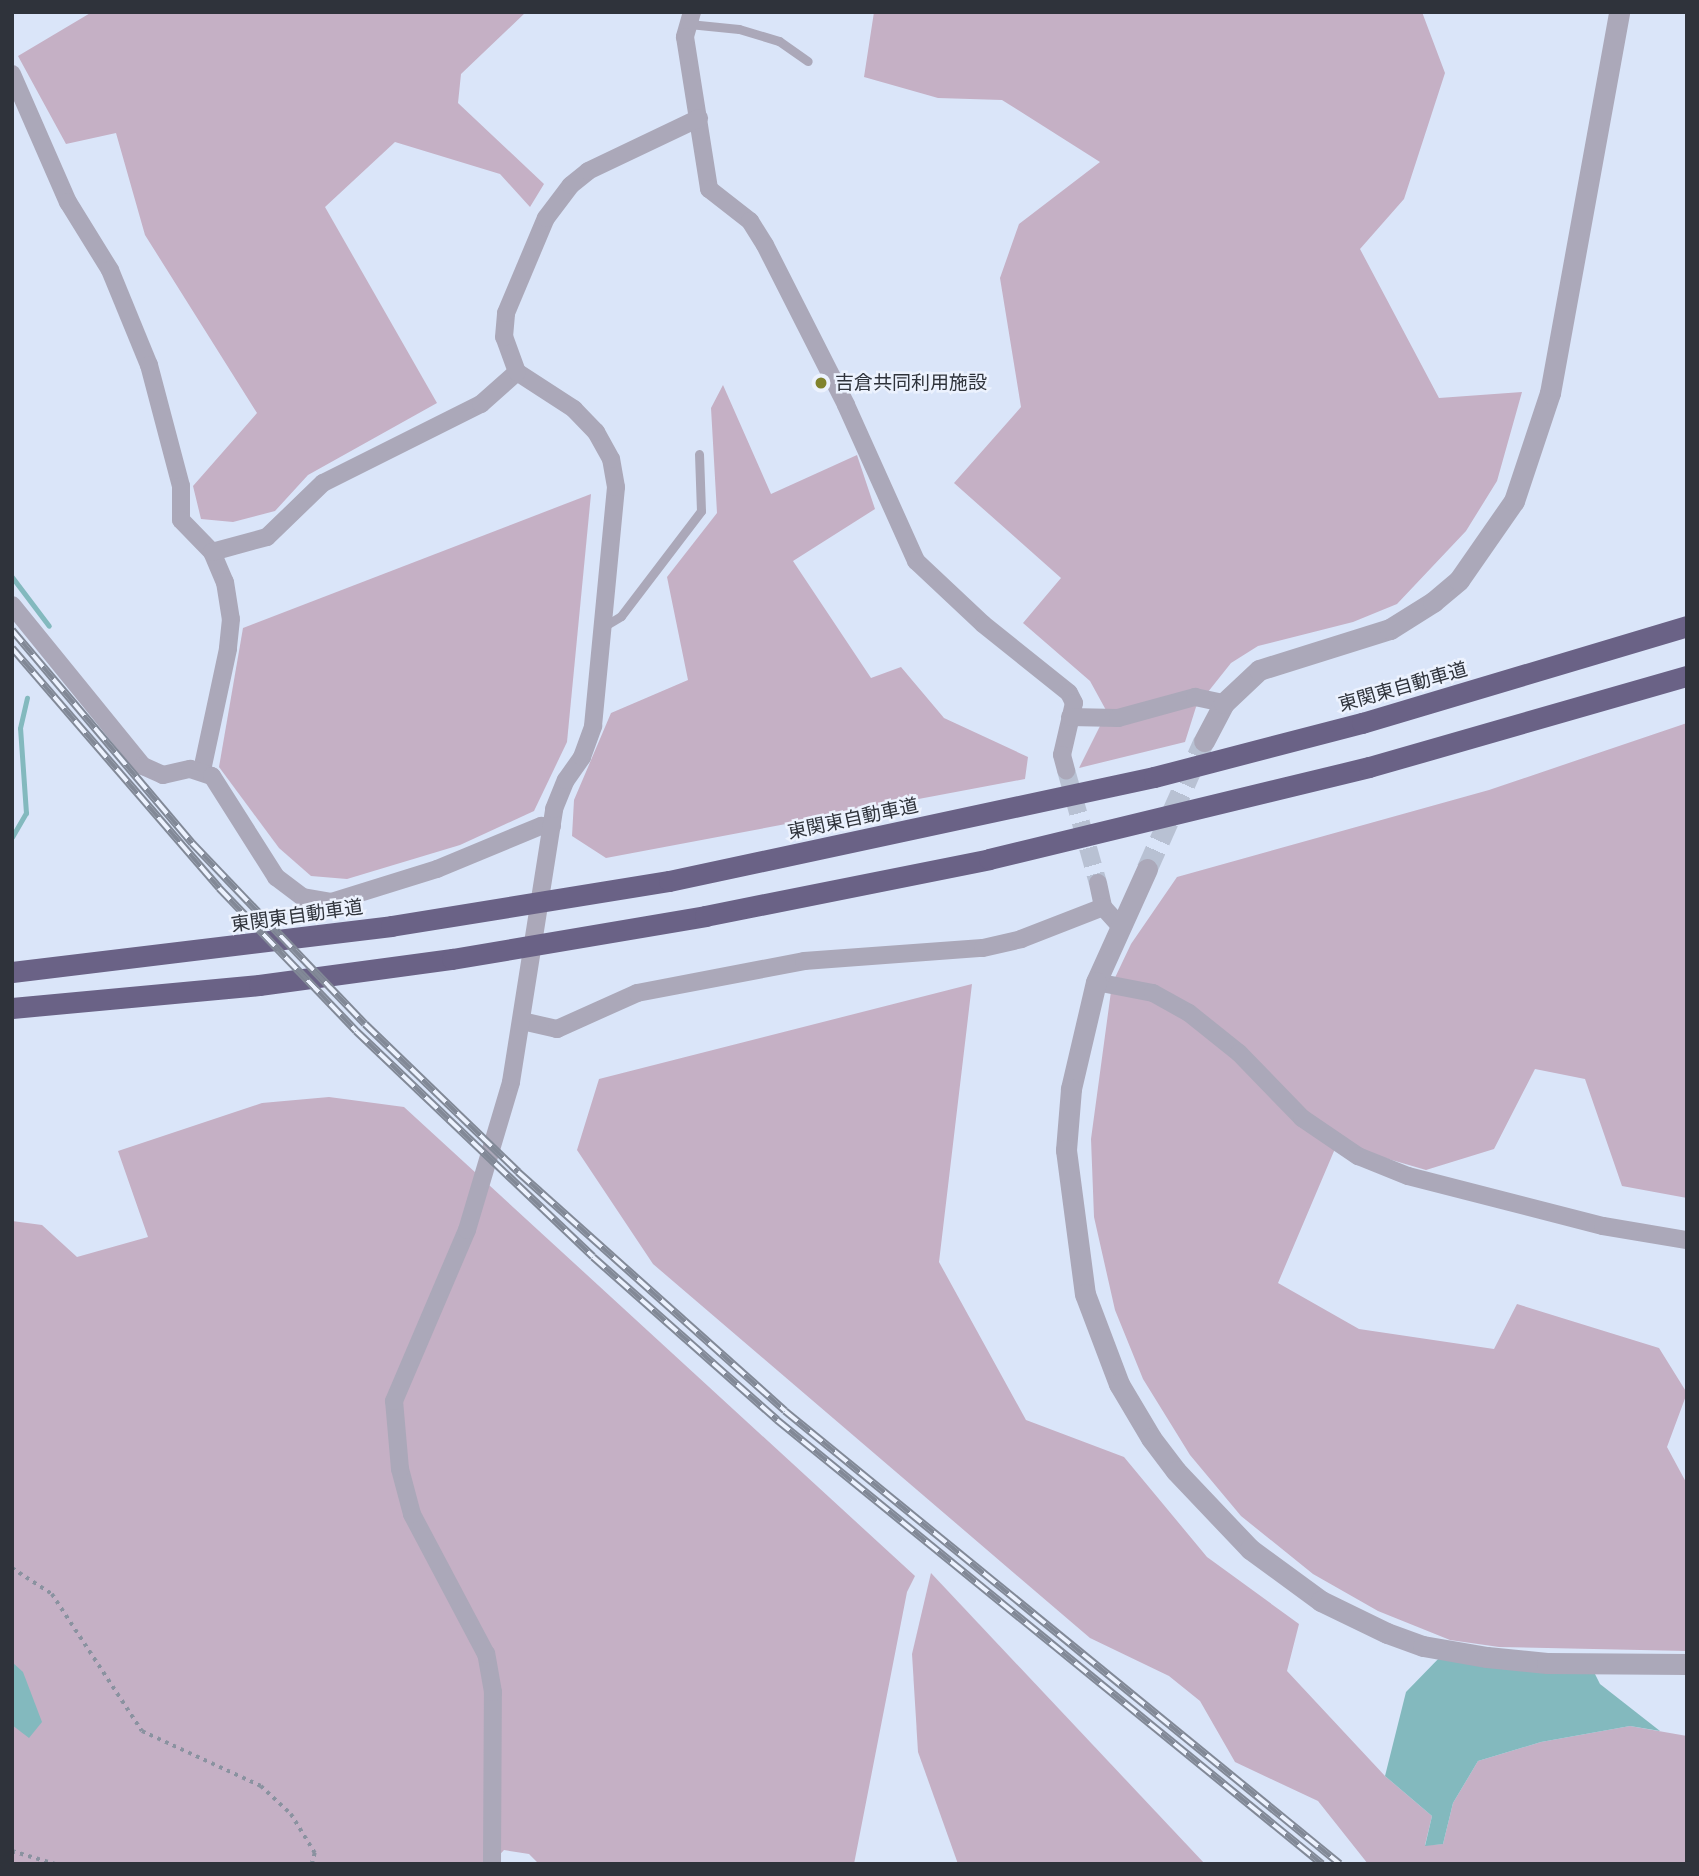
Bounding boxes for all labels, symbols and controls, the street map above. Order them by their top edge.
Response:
place label: 吉倉共同利用施設 [835,372,987,394]
marker: 吉倉共同利用施設 [813,375,829,391]
street label: 東関東自動車道 [1336,658,1470,716]
street label: 東関東自動車道 [786,794,920,844]
street label: 東関東自動車道 [230,895,364,937]

